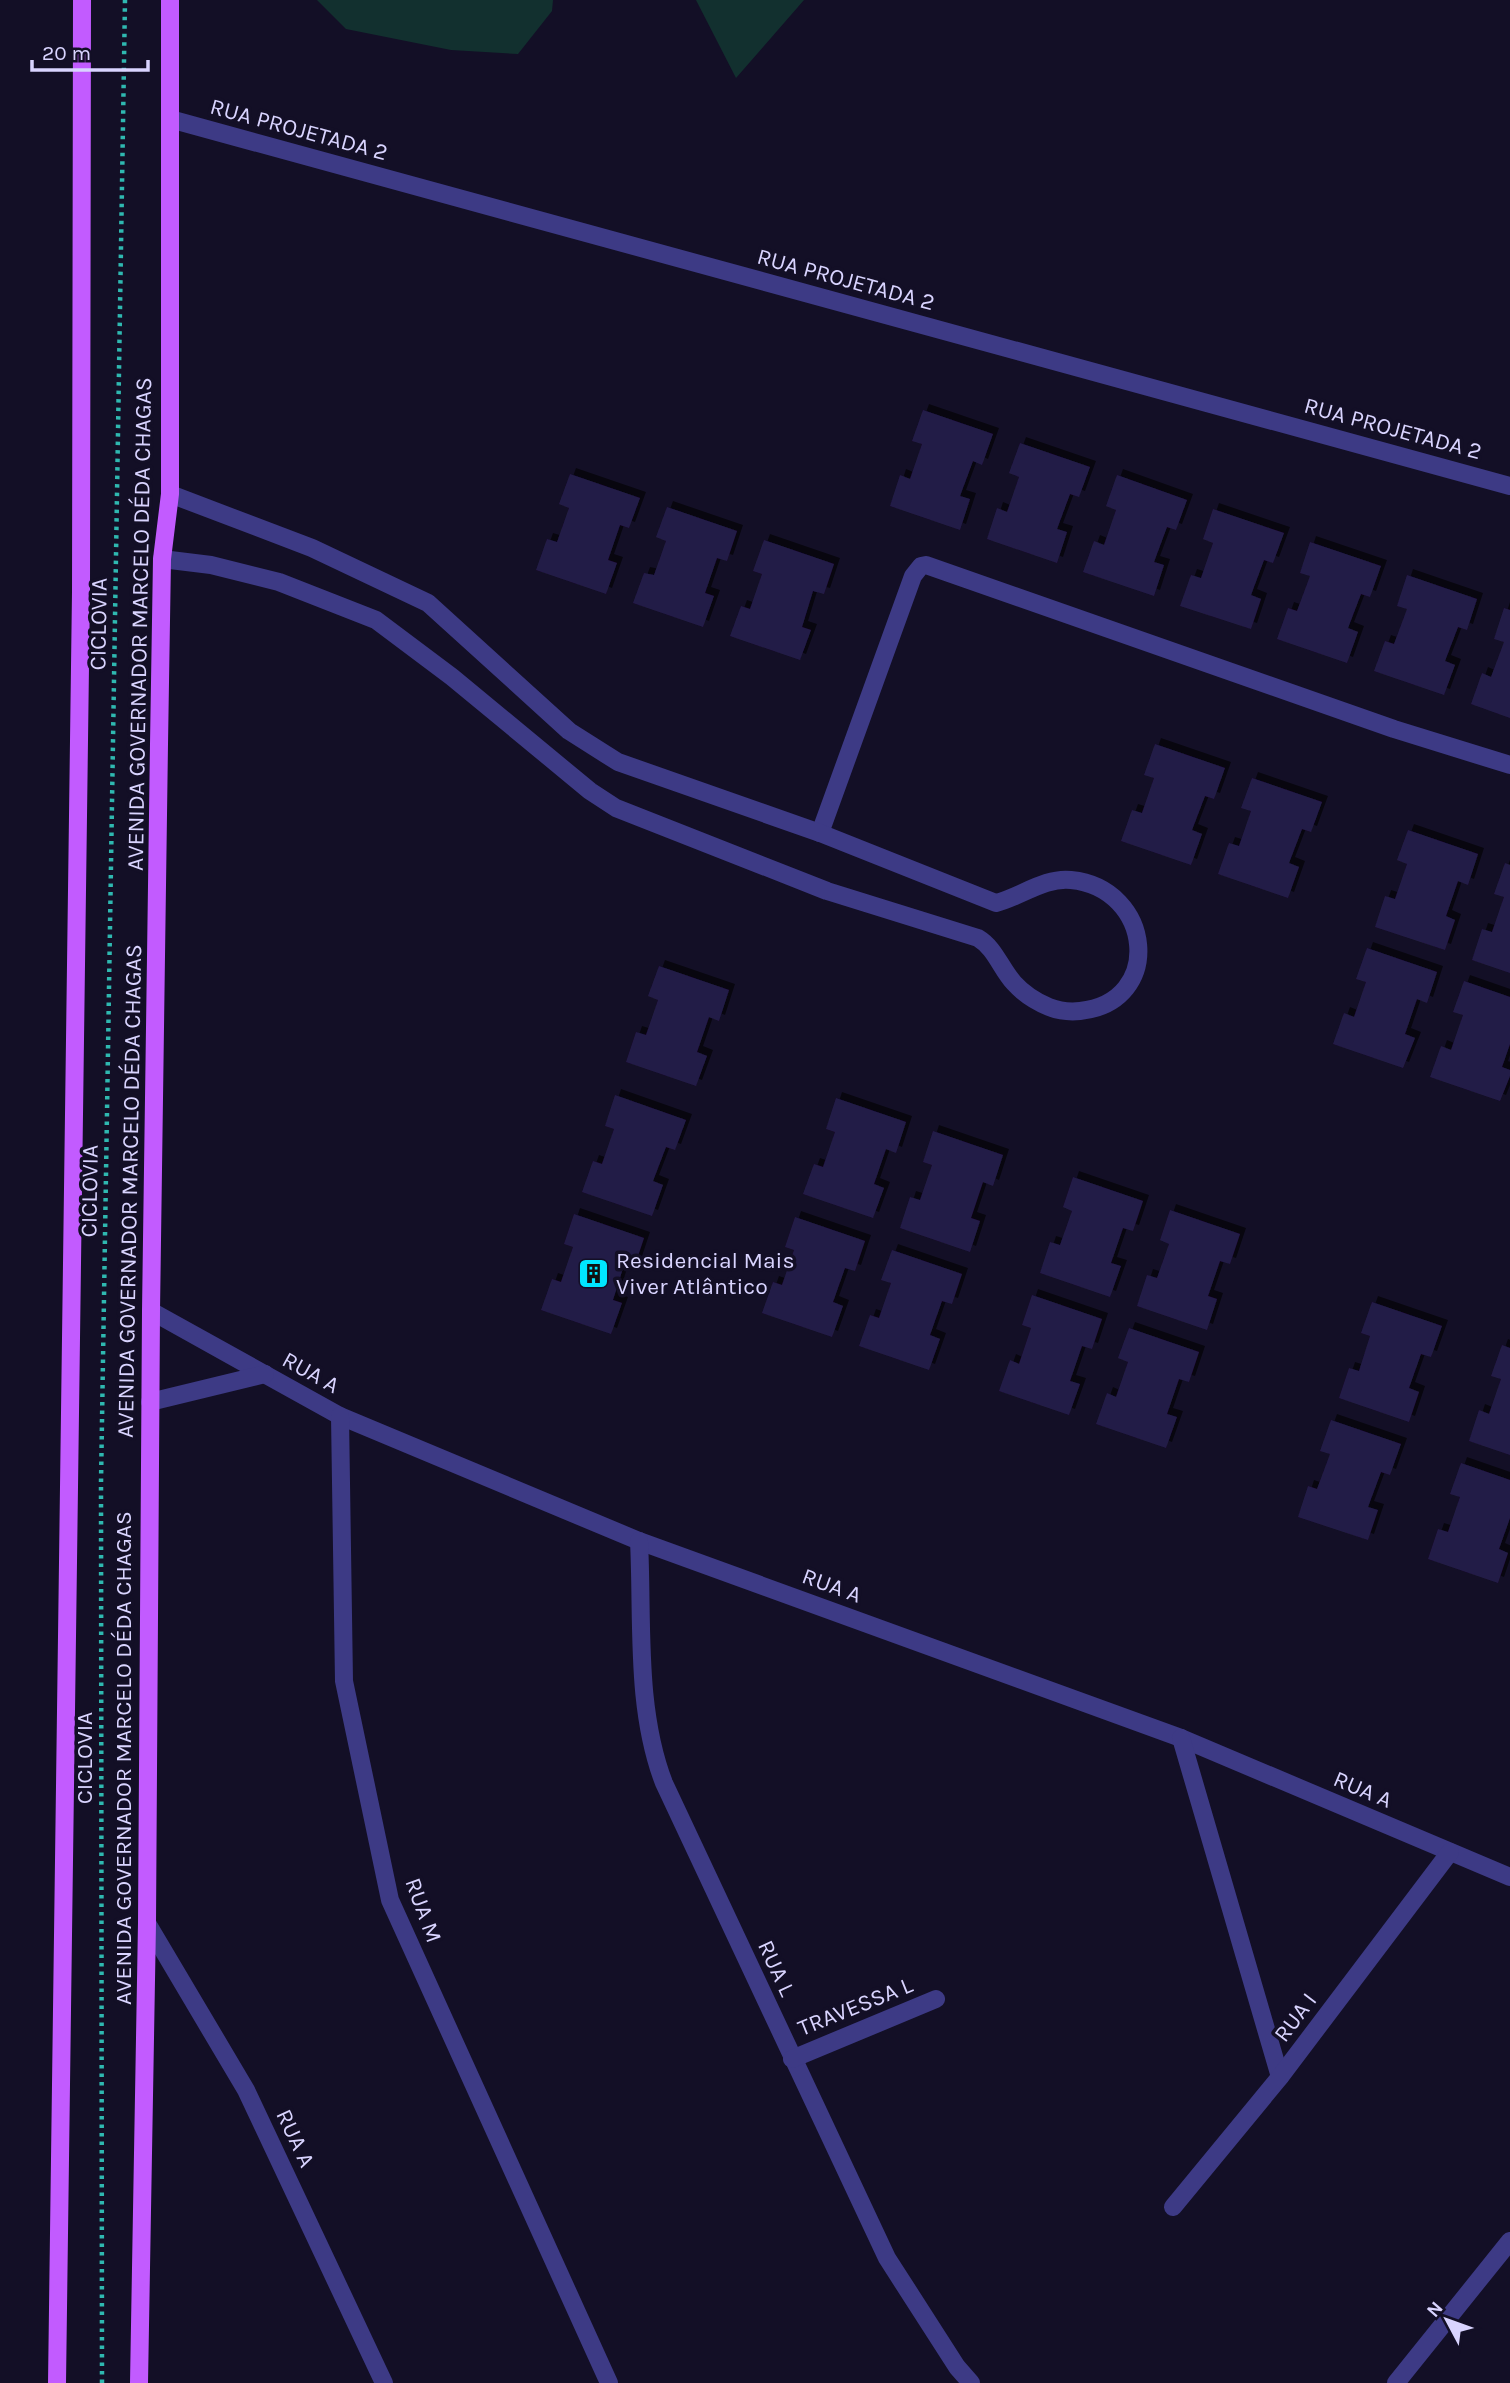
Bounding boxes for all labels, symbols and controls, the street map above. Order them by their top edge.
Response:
scale bar [32,28,147,72]
text: 20 m [42,41,91,65]
street label: RUA PROJETADA 2 [207,93,391,166]
street label: RUA PROJETADA 2 [754,243,938,316]
street label: AVENIDA GOVERNADOR MARCELO DÉDA CHAGAS [122,377,157,871]
street label: RUA PROJETADA 2 [1301,392,1485,465]
street label: CICLOVIA [84,577,113,671]
street label: AVENIDA GOVERNADOR MARCELO DÉDA CHAGAS [112,944,147,1438]
street label: CICLOVIA [75,1144,104,1238]
place label: Residencial Mais Viver Atlântico [616,1247,795,1300]
building icon: Residencial Mais Viver Atlântico [576,1256,610,1290]
street label: RUA A [278,1346,344,1399]
street label: AVENIDA GOVERNADOR MARCELO DÉDA CHAGAS [110,1511,137,2005]
street label: RUA A [799,1562,865,1609]
street label: CICLOVIA [71,1712,98,1804]
street label: RUA A [1329,1765,1396,1814]
street label: RUA M [399,1874,448,1946]
street label: RUA L [752,1936,801,2001]
street label: TRAVESSA L [794,1971,917,2042]
street label: RUA I [1268,1988,1323,2047]
street label: RUA A [270,2105,321,2172]
north arrow [1412,2285,1482,2355]
text: N [1422,2297,1448,2322]

